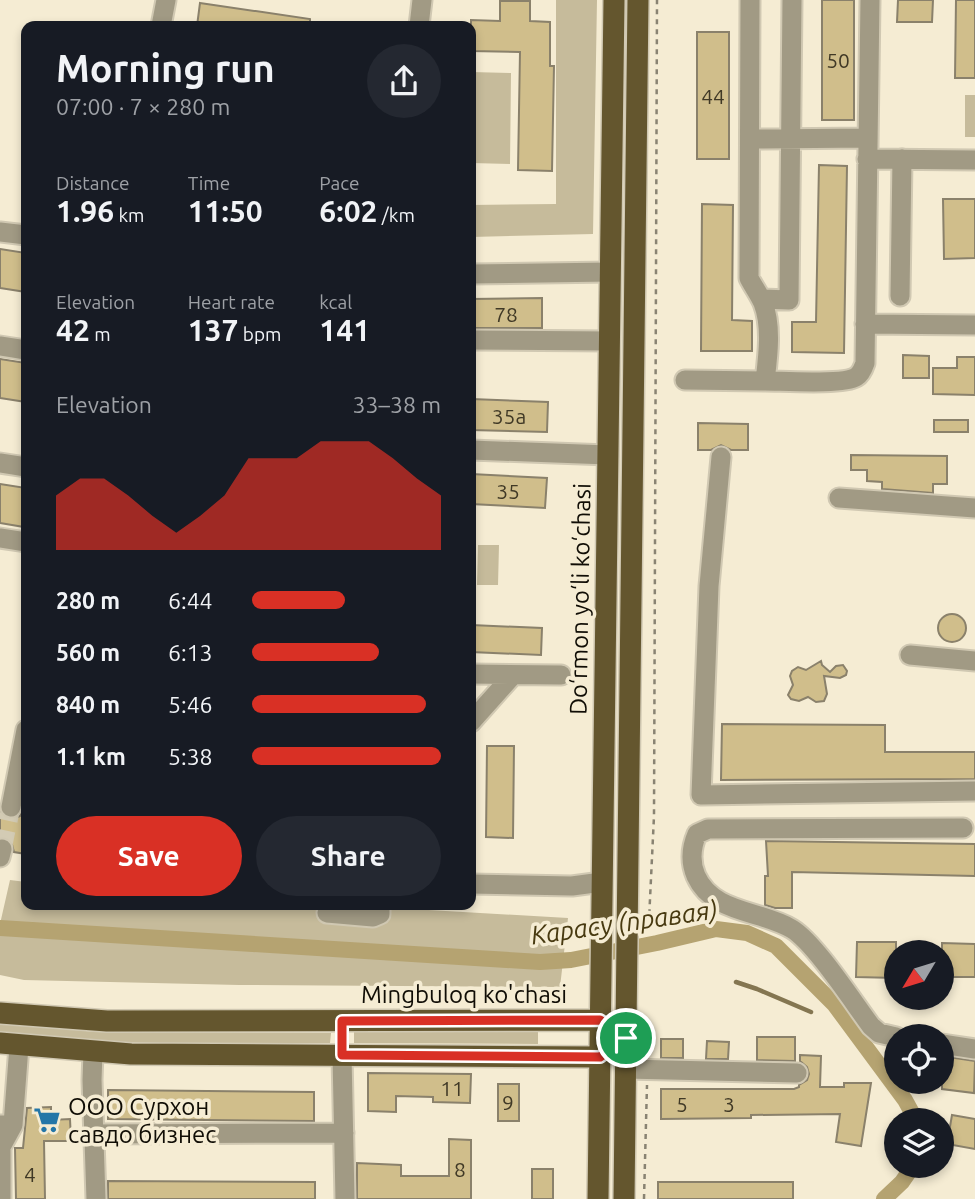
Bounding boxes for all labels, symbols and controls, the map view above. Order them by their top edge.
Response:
button: share [367,44,441,118]
text: Morning run [56,47,275,89]
house number: 50 [826,48,850,72]
house number: 44 [701,84,725,108]
text: 07:00 · 7 × 280 m [56,94,230,119]
text: Distance [56,172,130,194]
text: Time [188,172,230,194]
text: Pace [319,172,360,194]
text: 1.96 [56,194,114,228]
text: 11:50 [188,194,263,228]
text: 6:02 [319,194,377,228]
text: km [114,204,144,226]
text: /km [377,204,415,226]
text: Elevation [56,291,135,313]
text: Heart rate [188,291,275,313]
text: kcal [319,291,352,313]
house number: 78 [494,302,518,326]
text: 42 [56,313,90,347]
text: 137 [188,313,238,347]
text: 141 [319,313,370,347]
text: m [90,323,111,345]
text: bpm [238,323,281,345]
text: Elevation [56,392,152,417]
text: 33–38 m [353,392,441,417]
house number: 35а [492,404,526,428]
house number: 35 [496,479,520,503]
street label: Do‘rmon yo‘li ko‘chasi [564,483,596,715]
text: 280 m [56,588,120,613]
text: 6:44 [168,588,213,613]
text: 560 m [56,640,120,665]
text: 6:13 [168,640,213,665]
text: 840 m [56,692,120,717]
text: 5:46 [168,692,213,717]
text: 1.1 km [56,744,126,769]
text: 5:38 [168,744,213,769]
button: Save [56,816,242,896]
button: Share [256,816,441,896]
water label: Карасу (правая) [529,895,719,949]
north arrow [884,940,954,1010]
map controls [884,940,954,1178]
street label: Mingbuloq ko'chasi [361,981,567,1008]
pin [596,1008,656,1068]
icon: arrive [607,1019,645,1057]
button: locate [884,1024,954,1094]
house number: 11 [440,1076,464,1100]
house number: 9 [502,1090,514,1114]
house number: 5 [676,1092,688,1116]
house number: 3 [723,1092,735,1116]
place label: ООО Сурхон савдо бизнес [68,1093,217,1148]
supermarket icon: ООО Сурхон савдо бизнес [32,1105,62,1135]
button: layers [884,1108,954,1178]
house number: 8 [454,1157,466,1181]
house number: 4 [24,1162,36,1186]

